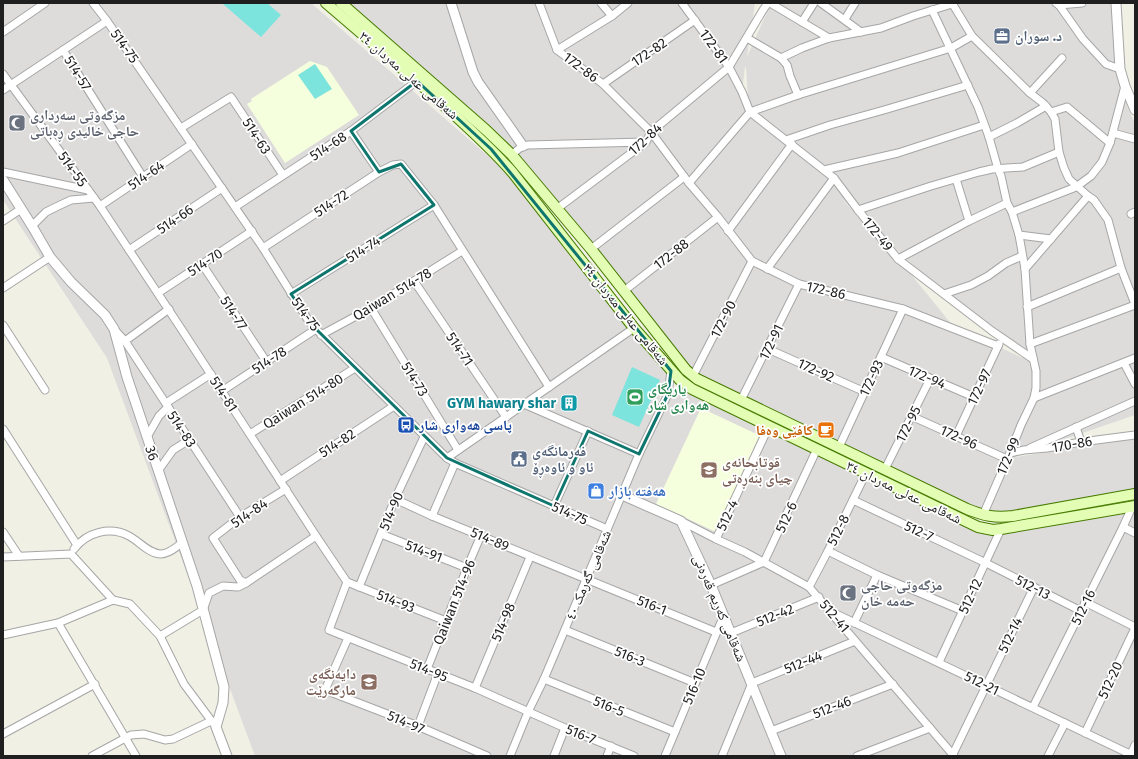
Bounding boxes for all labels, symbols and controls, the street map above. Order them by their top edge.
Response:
street label: 514-75 [107,26,142,67]
street label: 172-81 [696,26,732,67]
office icon: د. سوران [992,26,1012,46]
street label: شەقامی عەلی مەردان ٣٤ [356,28,462,123]
place label: د. سوران [1015,28,1062,45]
street label: 172-82 [628,34,670,70]
street label: 172-86 [560,49,602,86]
street label: 514-57 [60,53,95,94]
place label: مزگەوتی سەرداری حاجی خالیدی ڕەباتی [30,107,139,143]
mosque icon: مزگەوتی سەرداری حاجی خالیدی ڕەباتی [7,113,27,133]
street label: 514-63 [239,115,275,158]
street label: 172-84 [625,119,666,159]
street label: 514-68 [307,128,350,165]
street label: 514-55 [54,148,91,190]
street label: 514-64 [125,157,168,194]
street label: 514-72 [311,186,352,221]
street label: 514-66 [154,201,197,238]
street label: 172-49 [859,214,896,255]
street label: 514-74 [343,232,384,267]
street label: 172-88 [650,235,693,273]
street label: 514-70 [185,245,226,280]
street label: شەقامی عەلی مەردان ٣٤ [579,260,672,369]
street label: Qaiwan 514-78 [350,264,435,325]
street label: 172-86 [805,278,847,303]
street label: 514-77 [216,293,251,333]
street label: 514-75 [288,294,324,335]
street label: 172-90 [707,298,740,341]
street label: 172-91 [756,322,787,363]
street label: 514-71 [442,329,477,369]
street label: 514-78 [249,343,290,378]
street label: 172-92 [795,355,837,386]
street label: 172-93 [856,357,887,399]
street label: 514-73 [397,359,432,400]
street label: 172-94 [905,362,949,393]
street label: 172-97 [964,366,995,408]
street label: Qaiwan 514-80 [260,370,347,433]
street label: 514-81 [206,373,241,415]
place label: یاریگای هەواری شار [647,381,709,414]
sports icon: یاریگای هەواری شار [625,387,645,407]
building icon: GYM hawary shar [559,393,579,413]
place label: GYM hawary shar [447,395,556,412]
street label: 172-95 [892,403,925,445]
street label: 514-83 [164,408,200,451]
bus stop icon: پاسی هەواری شار [396,415,416,435]
place label: پاسی هەواری شار [418,417,512,434]
cafe icon: کافێی وەفا [816,420,836,440]
place label: کافێی وەفا [756,422,813,439]
street label: 172-96 [937,422,980,453]
street label: 514-82 [316,425,359,461]
street label: 170-86 [1051,433,1094,456]
street label: 172-99 [993,435,1024,478]
place label: فەرمانگەی ئاو و ئاوەڕۆ [532,443,594,479]
street label: 36 [141,444,162,463]
public building icon: فەرمانگەی ئاو و ئاوەڕۆ [509,449,529,469]
place label: قوتابحانەی چیای بنەڕەتی [722,454,793,490]
street label: شەقامی عەلی مەردان ٣٤ [843,457,964,528]
school or university icon: قوتابحانەی چیای بنەڕەتی [699,460,719,480]
shop icon: هەفتە بازار [586,481,606,501]
place label: هەفتە بازار [608,483,666,500]
street label: 514-90 [376,489,407,533]
street label: 514-84 [228,495,271,532]
street label: 512-4 [713,497,742,533]
street label: 514-75 [549,498,590,529]
street label: 512-6 [772,499,801,535]
street label: 512-8 [824,512,853,549]
street label: 512-7 [901,517,936,546]
street label: 514-89 [468,524,512,555]
street label: شەقامی گەرمک ٤٠ [562,528,615,623]
street label: 514-91 [403,537,445,566]
street label: شەقامی کەریم قەرەنی [688,552,750,665]
street label: Qaiwan 514-96 [430,557,479,647]
street label: 512-13 [1012,571,1053,603]
street label: 512-12 [955,576,986,617]
place label: مزگەوتی حاجی حەمە خان [861,577,942,610]
mosque icon: مزگەوتی حاجی حەمە خان [838,583,858,603]
street label: 514-93 [374,586,417,616]
street label: 512-16 [1068,587,1099,628]
street label: 516-1 [634,592,669,619]
street label: 512-41 [816,596,853,636]
street label: 514-98 [488,600,519,644]
street label: 512-42 [754,600,796,631]
street label: 512-14 [995,614,1027,656]
street label: 516-3 [612,643,648,670]
street label: 512-44 [782,647,825,678]
street label: 514-95 [407,655,450,686]
street label: 512-20 [1095,659,1126,701]
street label: 516-10 [679,665,710,707]
place label: دایەنگەی مارگەرێت [306,666,356,699]
street label: 512-21 [962,668,1002,699]
school or university icon: دایەنگەی مارگەرێت [359,672,379,692]
street label: 512-46 [811,692,854,723]
street label: 516-5 [591,693,627,720]
street label: 514-97 [385,707,427,738]
street label: 516-7 [563,721,598,748]

